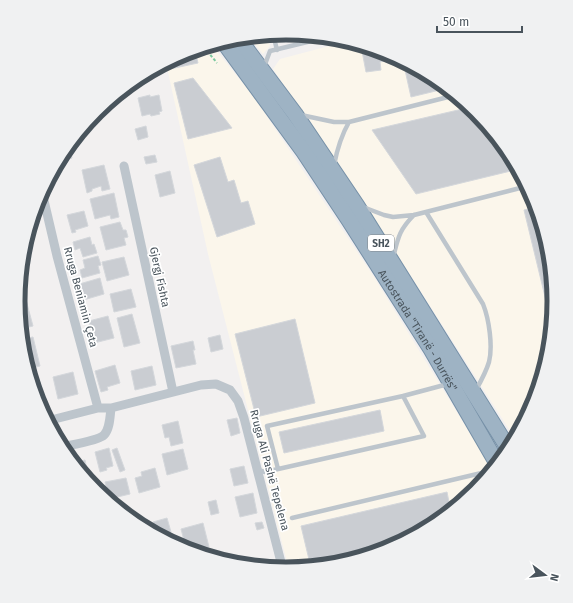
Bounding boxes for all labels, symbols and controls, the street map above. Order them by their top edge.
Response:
scale bar [437,8,522,34]
text: 50 m [443,15,469,29]
road number: SH2 [368,235,394,251]
street label: Rruga Beniamin Çeta [61,245,100,349]
street label: Gjergj Fishta [147,246,172,308]
street label: Autostrada "Tiranë - Durrës" [375,267,460,394]
street label: Rruga Ali Pashë Tepelena [247,408,292,532]
north arrow [525,555,565,595]
text: N [547,572,561,583]

